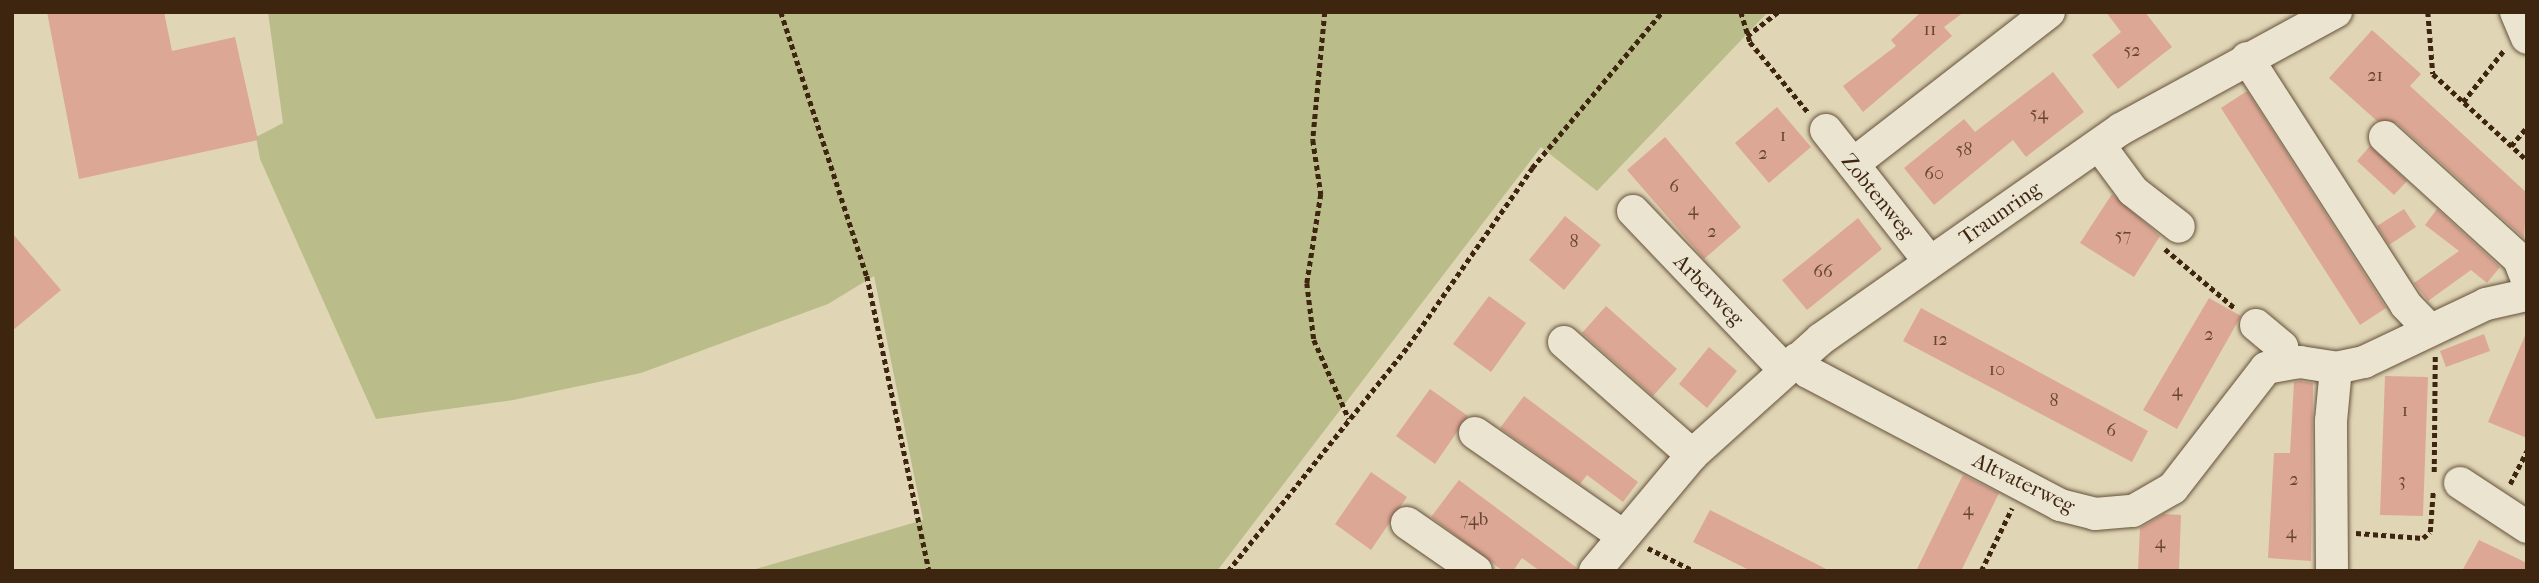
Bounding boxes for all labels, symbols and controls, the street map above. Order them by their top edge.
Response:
house number: 11 [1924,19,1936,41]
house number: 52 [2123,40,2141,62]
house number: 21 [2367,65,2383,87]
house number: 54 [2030,103,2048,125]
house number: 1 [1780,125,1786,147]
house number: 58 [1956,139,1972,161]
house number: 2 [1758,143,1768,165]
street label: Zobtenweg [1836,148,1920,244]
house number: 60 [1924,163,1944,185]
house number: 6 [1669,176,1679,198]
street label: Traunring [1954,176,2046,250]
house number: 4 [1688,199,1698,221]
house number: 2 [1707,221,1717,243]
house number: 57 [2115,225,2131,247]
house number: 8 [1569,231,1579,253]
street label: Arberweg [1669,249,1749,331]
house number: 66 [1813,261,1833,283]
house number: 2 [2204,324,2214,346]
house number: 12 [1932,329,1948,351]
house number: 10 [1989,359,2005,381]
house number: 4 [2172,380,2182,402]
house number: 8 [2049,390,2059,412]
house number: 1 [2402,400,2408,422]
house number: 6 [2106,420,2116,442]
street label: Altvaterweg [1969,447,2079,519]
house number: 2 [2289,469,2299,491]
house number: 3 [2398,470,2406,492]
house number: 4 [1963,499,1973,521]
house number: 74b [1460,509,1488,531]
house number: 4 [2286,522,2296,544]
house number: 4 [2155,532,2165,554]

